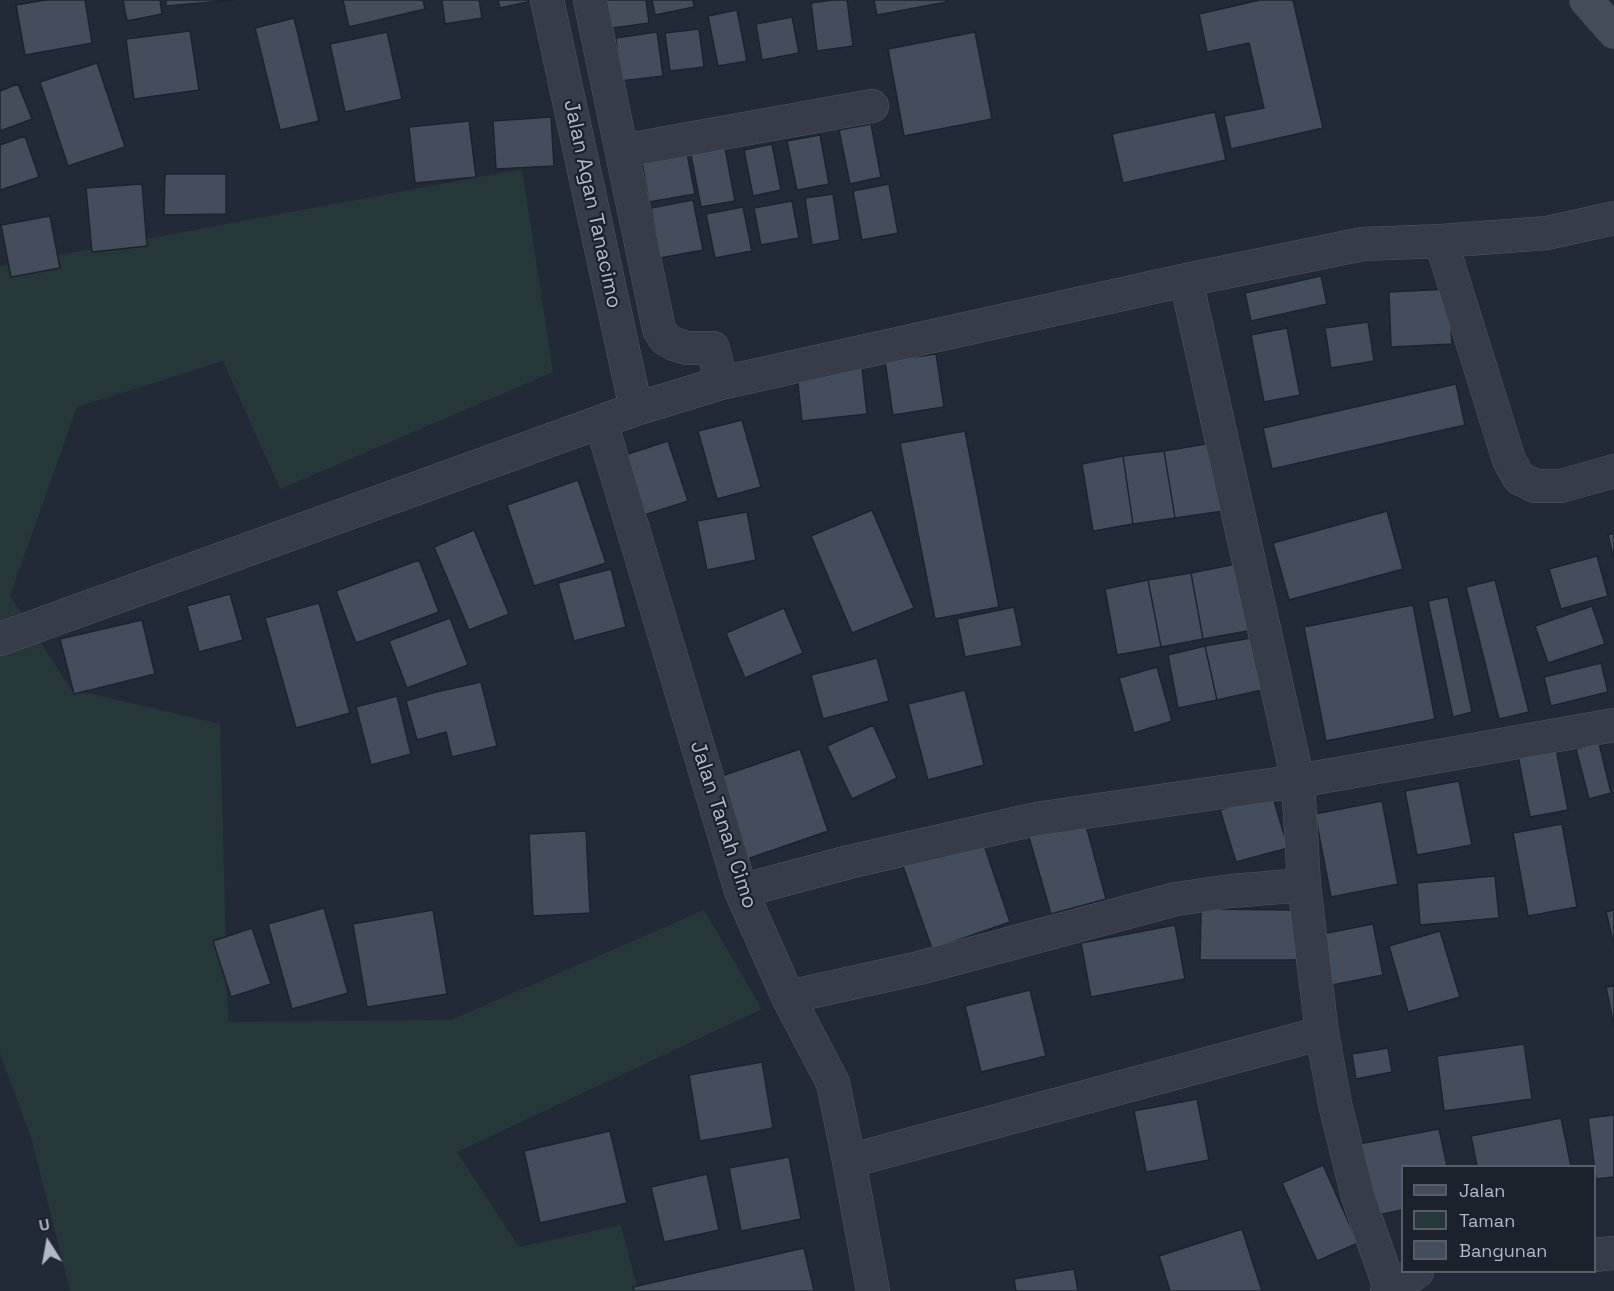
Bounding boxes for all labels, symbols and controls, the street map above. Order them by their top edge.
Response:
street label: Jalan Agan Tanacimo [558,97,626,311]
street label: Jalan Tanah Cimo [684,738,762,912]
legend [1401,1165,1596,1273]
text: Jalan [1459,1179,1505,1202]
text: Taman [1459,1209,1515,1232]
north arrow [18,1213,78,1273]
text: U [37,1214,52,1236]
text: Bangunan [1459,1239,1547,1262]

